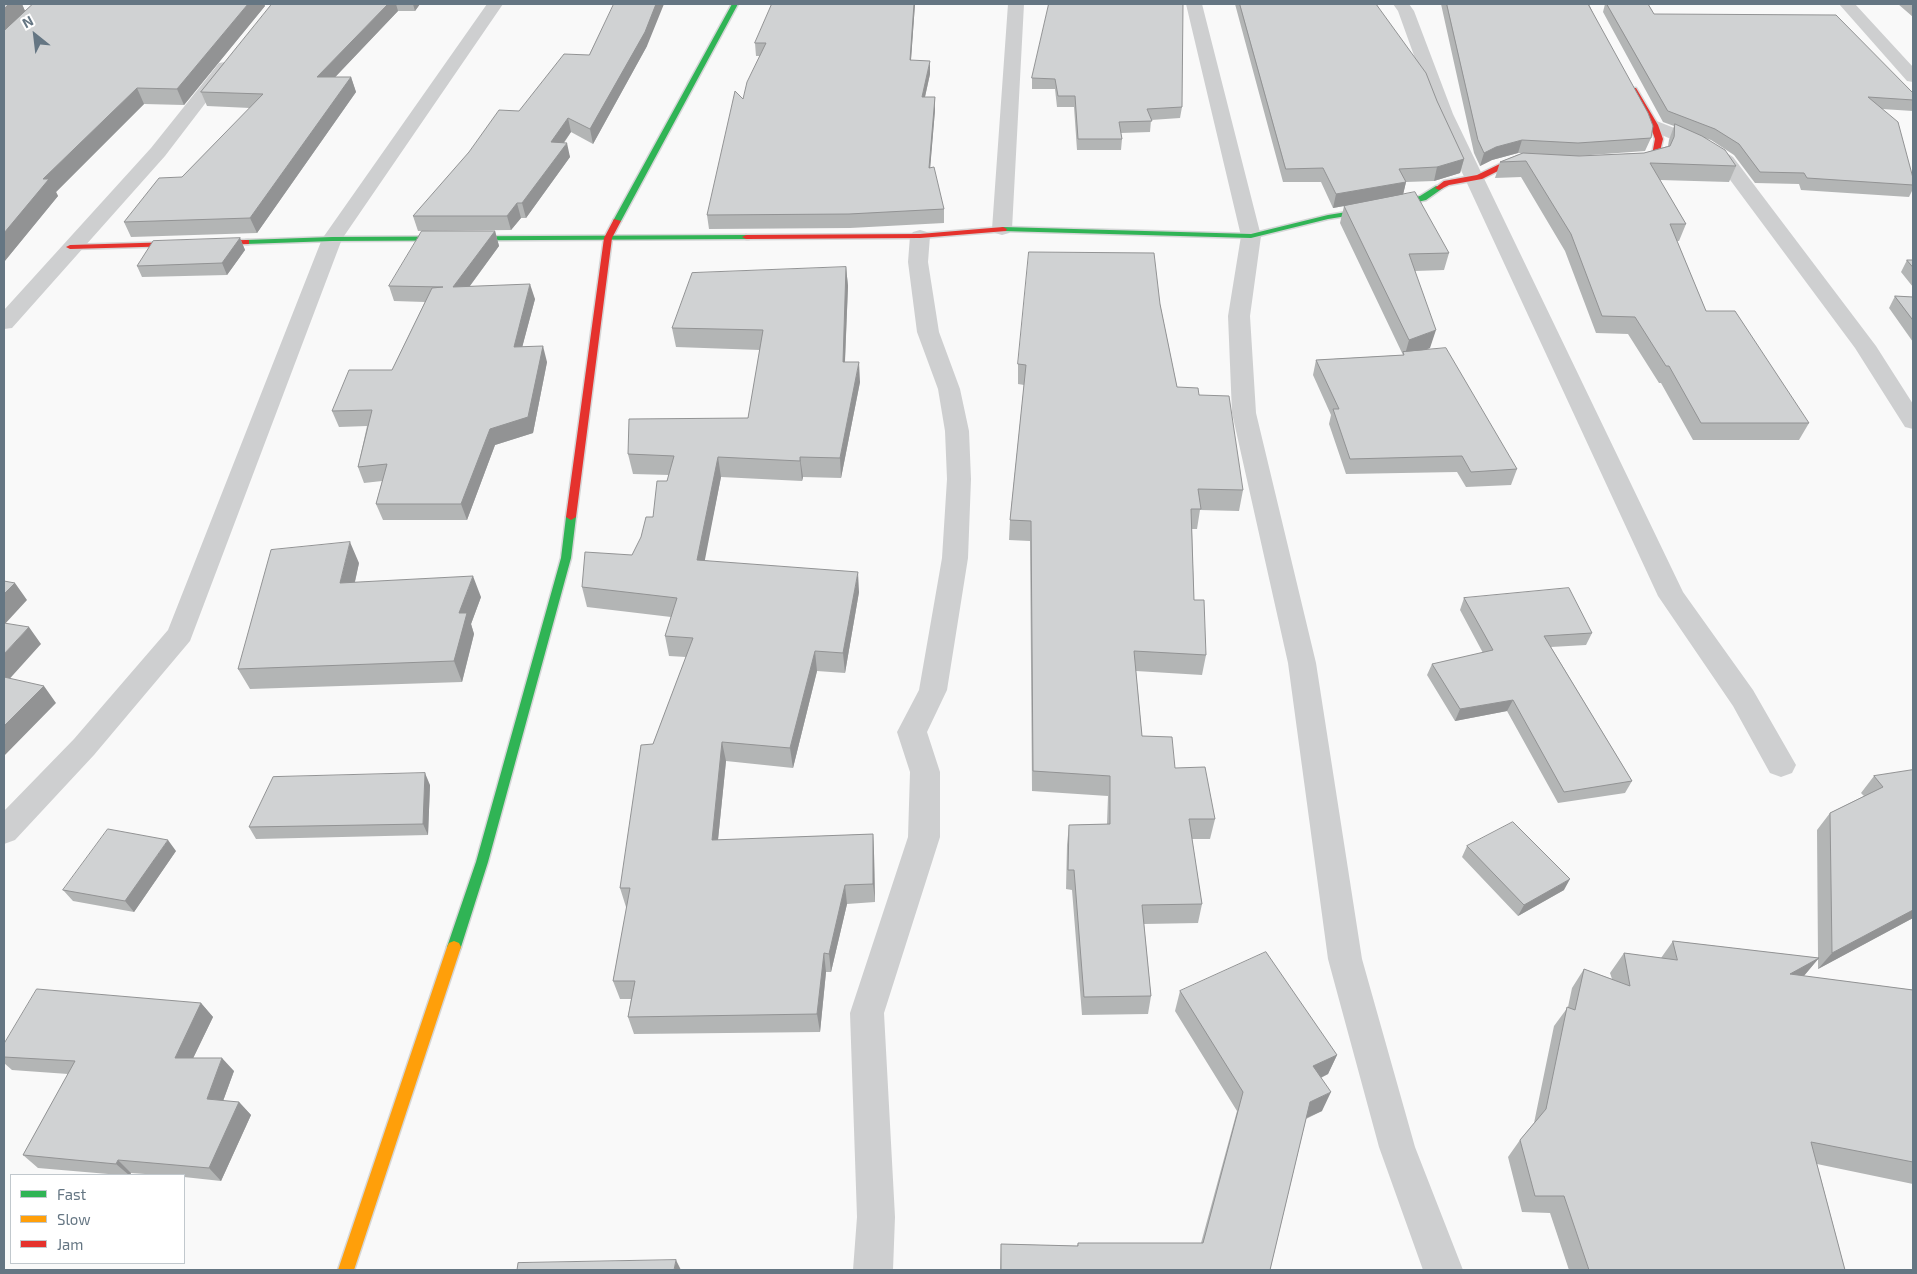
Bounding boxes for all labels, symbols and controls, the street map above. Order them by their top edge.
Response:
north arrow [10,10,60,60]
text: N [19,12,36,31]
legend [10,1174,185,1264]
text: Fast [57,1185,86,1203]
text: Slow [57,1210,91,1228]
text: Jam [57,1235,83,1253]

